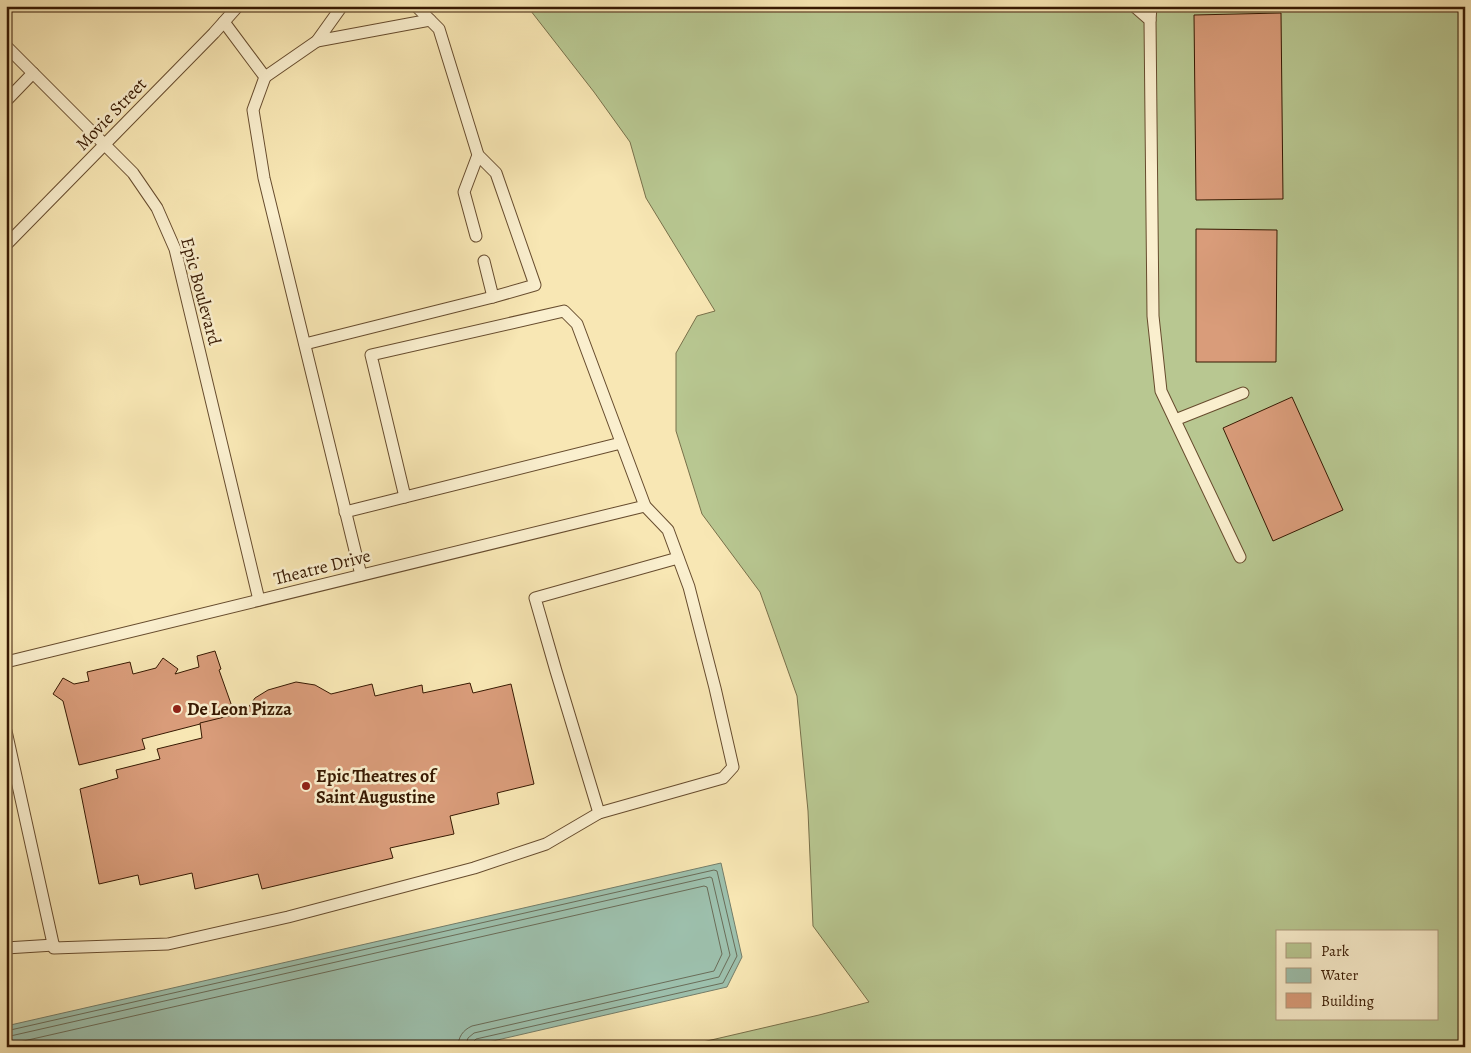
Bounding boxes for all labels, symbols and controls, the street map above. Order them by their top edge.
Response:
street label: Movie Street [70,72,152,156]
street label: Epic Boulevard [175,234,227,348]
street label: Theatre Drive [271,543,373,591]
place label: De Leon Pizza [187,697,292,721]
marker: De Leon Pizza [171,703,183,715]
place label: Epic Theatres of Saint Augustine [316,764,438,809]
marker: Epic Theatres of Saint Augustine [300,780,312,792]
legend [1276,930,1438,1020]
text: Park [1321,941,1350,961]
text: Water [1320,965,1358,985]
text: Building [1321,991,1374,1011]

